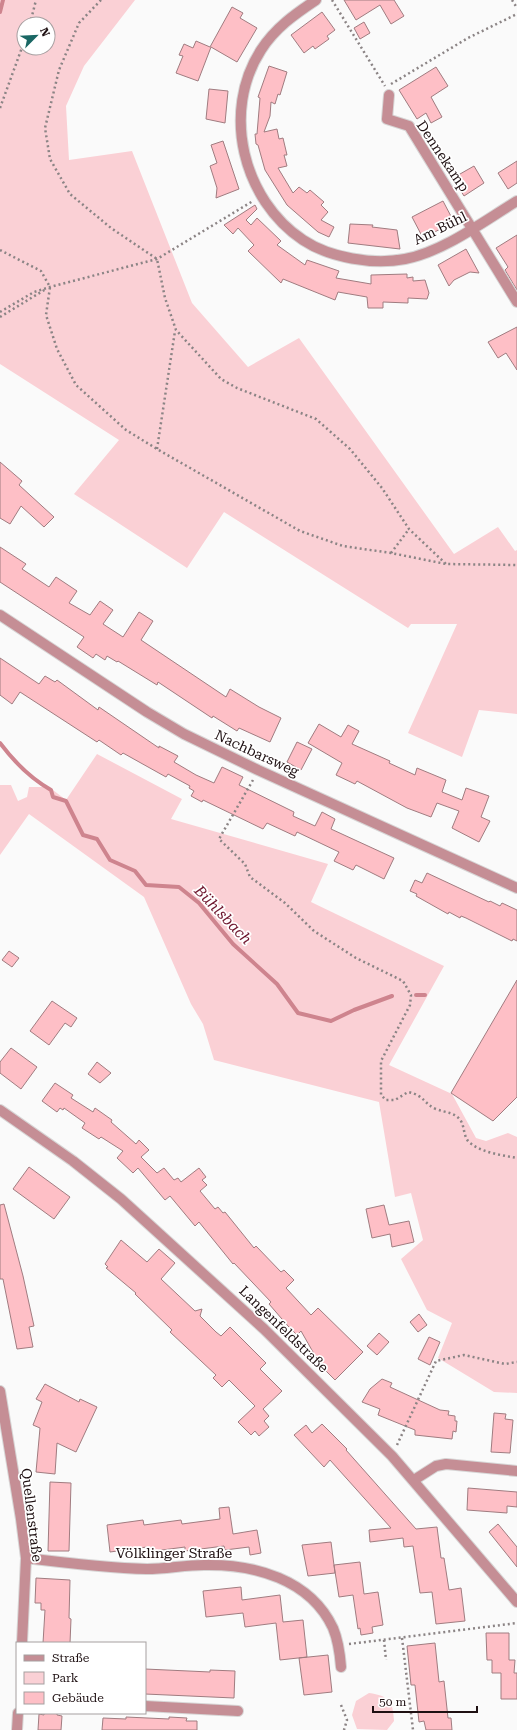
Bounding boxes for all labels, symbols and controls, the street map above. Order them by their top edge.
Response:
north arrow [16,16,56,56]
text: N [37,26,53,39]
street label: Dennekamp [413,117,473,195]
street label: Am Bühl [411,208,470,248]
street label: Nachbarsweg [212,727,302,779]
water label: Bühlsbach [190,881,255,948]
street label: Langenfeldstraße [236,1282,332,1376]
street label: Quellenstraße [18,1467,46,1563]
street label: Völklinger Straße [116,1545,232,1561]
legend [16,1642,146,1714]
text: Straße [52,1651,90,1665]
text: Park [52,1671,79,1685]
scale bar [373,1688,477,1714]
text: Gebäude [52,1691,104,1705]
text: 50 m [379,1695,406,1709]

